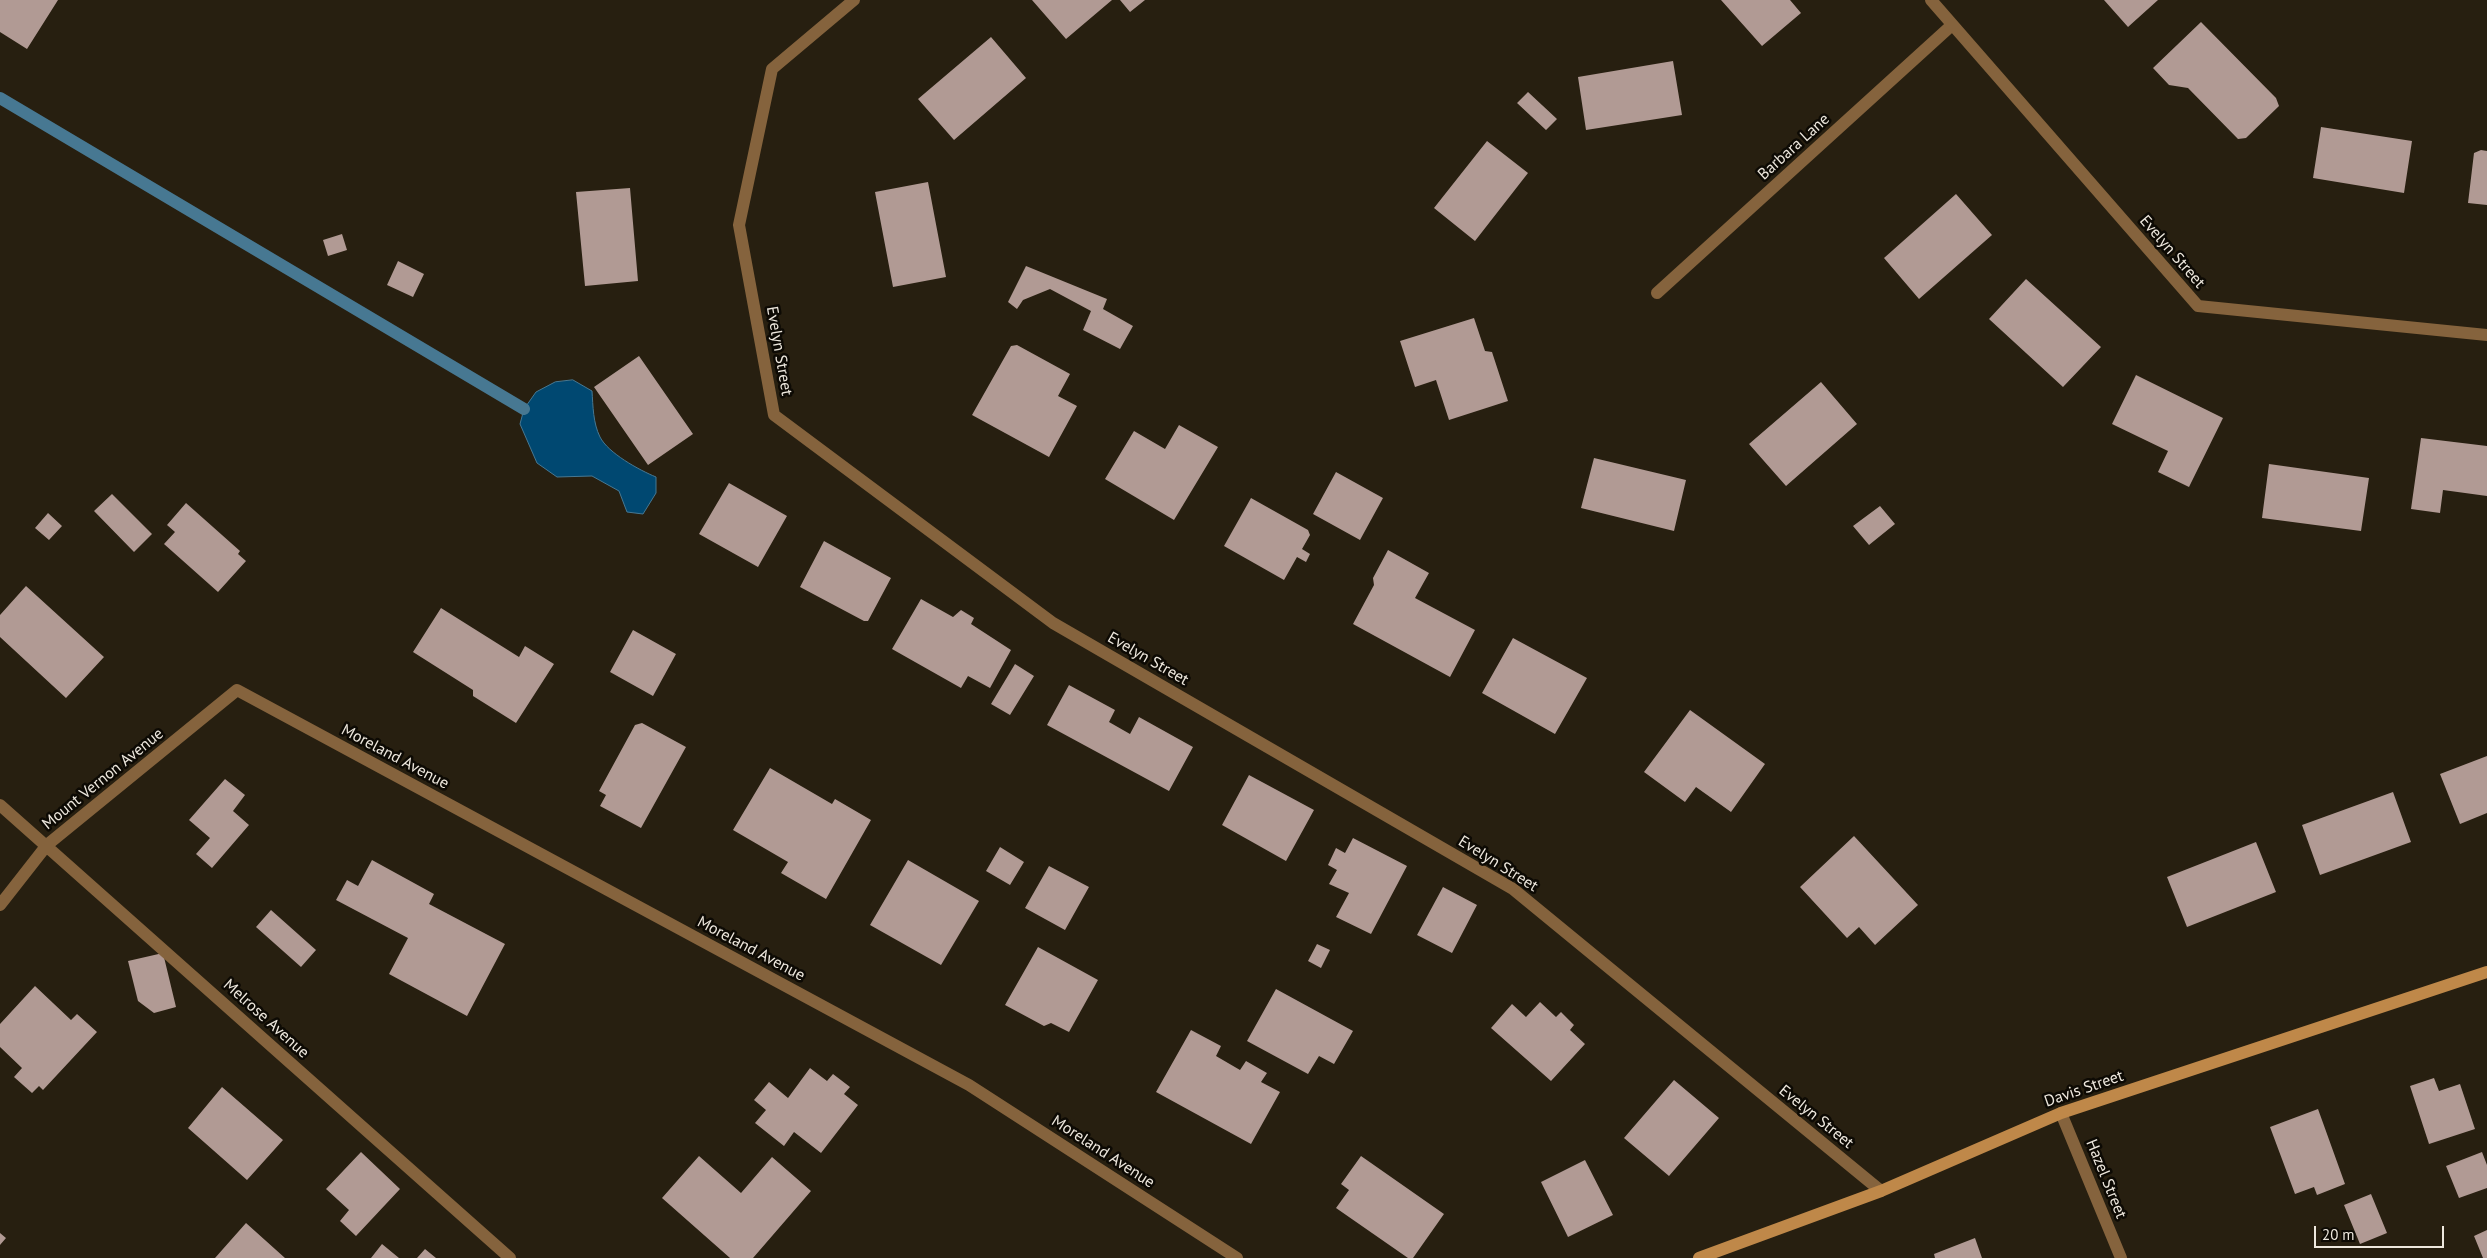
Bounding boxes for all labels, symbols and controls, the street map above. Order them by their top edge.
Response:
street label: Barbara Lane [1754,110,1834,184]
street label: Evelyn Street [2135,212,2209,292]
street label: Evelyn Street [762,305,796,397]
street label: Evelyn Street [1104,628,1192,690]
street label: Moreland Avenue [338,721,452,793]
street label: Mount Vernon Avenue [39,724,167,834]
street label: Evelyn Street [1455,832,1541,896]
street label: Moreland Avenue [694,913,808,985]
street label: Melrose Avenue [219,976,313,1062]
street label: Davis Street [2042,1067,2126,1111]
street label: Evelyn Street [1775,1081,1857,1153]
street label: Moreland Avenue [1048,1112,1158,1192]
street label: Hazel Street [2081,1137,2131,1221]
scale bar [2317,1216,2447,1248]
text: 20 m [2322,1225,2355,1244]

